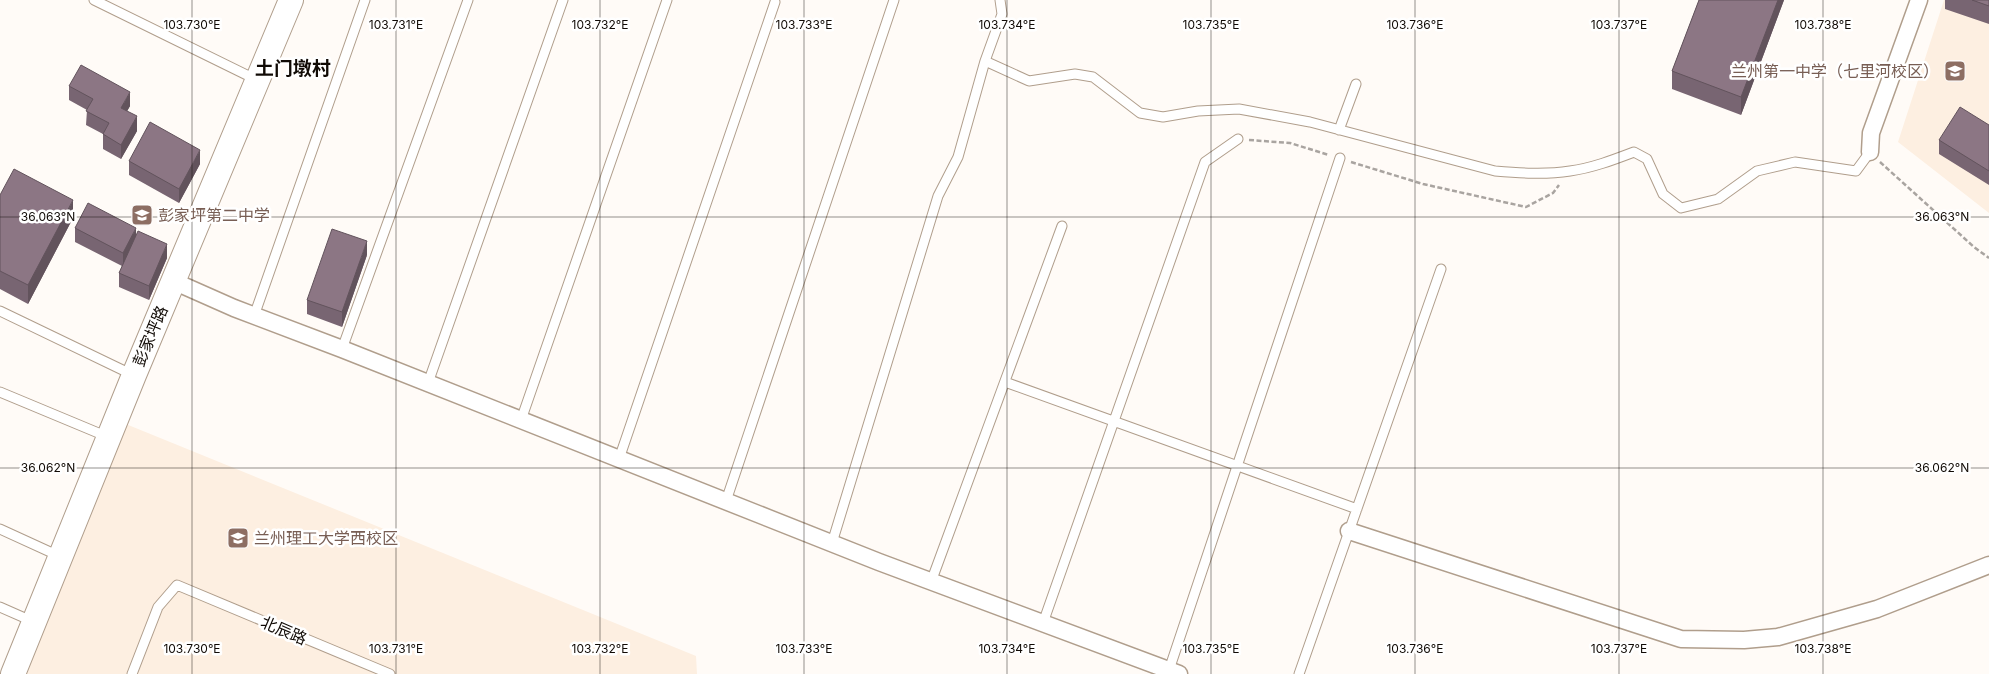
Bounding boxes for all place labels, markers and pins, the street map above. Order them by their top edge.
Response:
school or university icon: 兰州第一中学（七里河校区） [1943,59,1967,83]
place label: 兰州第一中学（七里河校区） [1731,61,1939,81]
school or university icon: 彭家坪第二中学 [130,203,154,227]
place label: 彭家坪第二中学 [158,205,270,225]
school or university icon: 兰州理工大学西校区 [226,526,250,550]
place label: 兰州理工大学西校区 [254,528,398,548]

